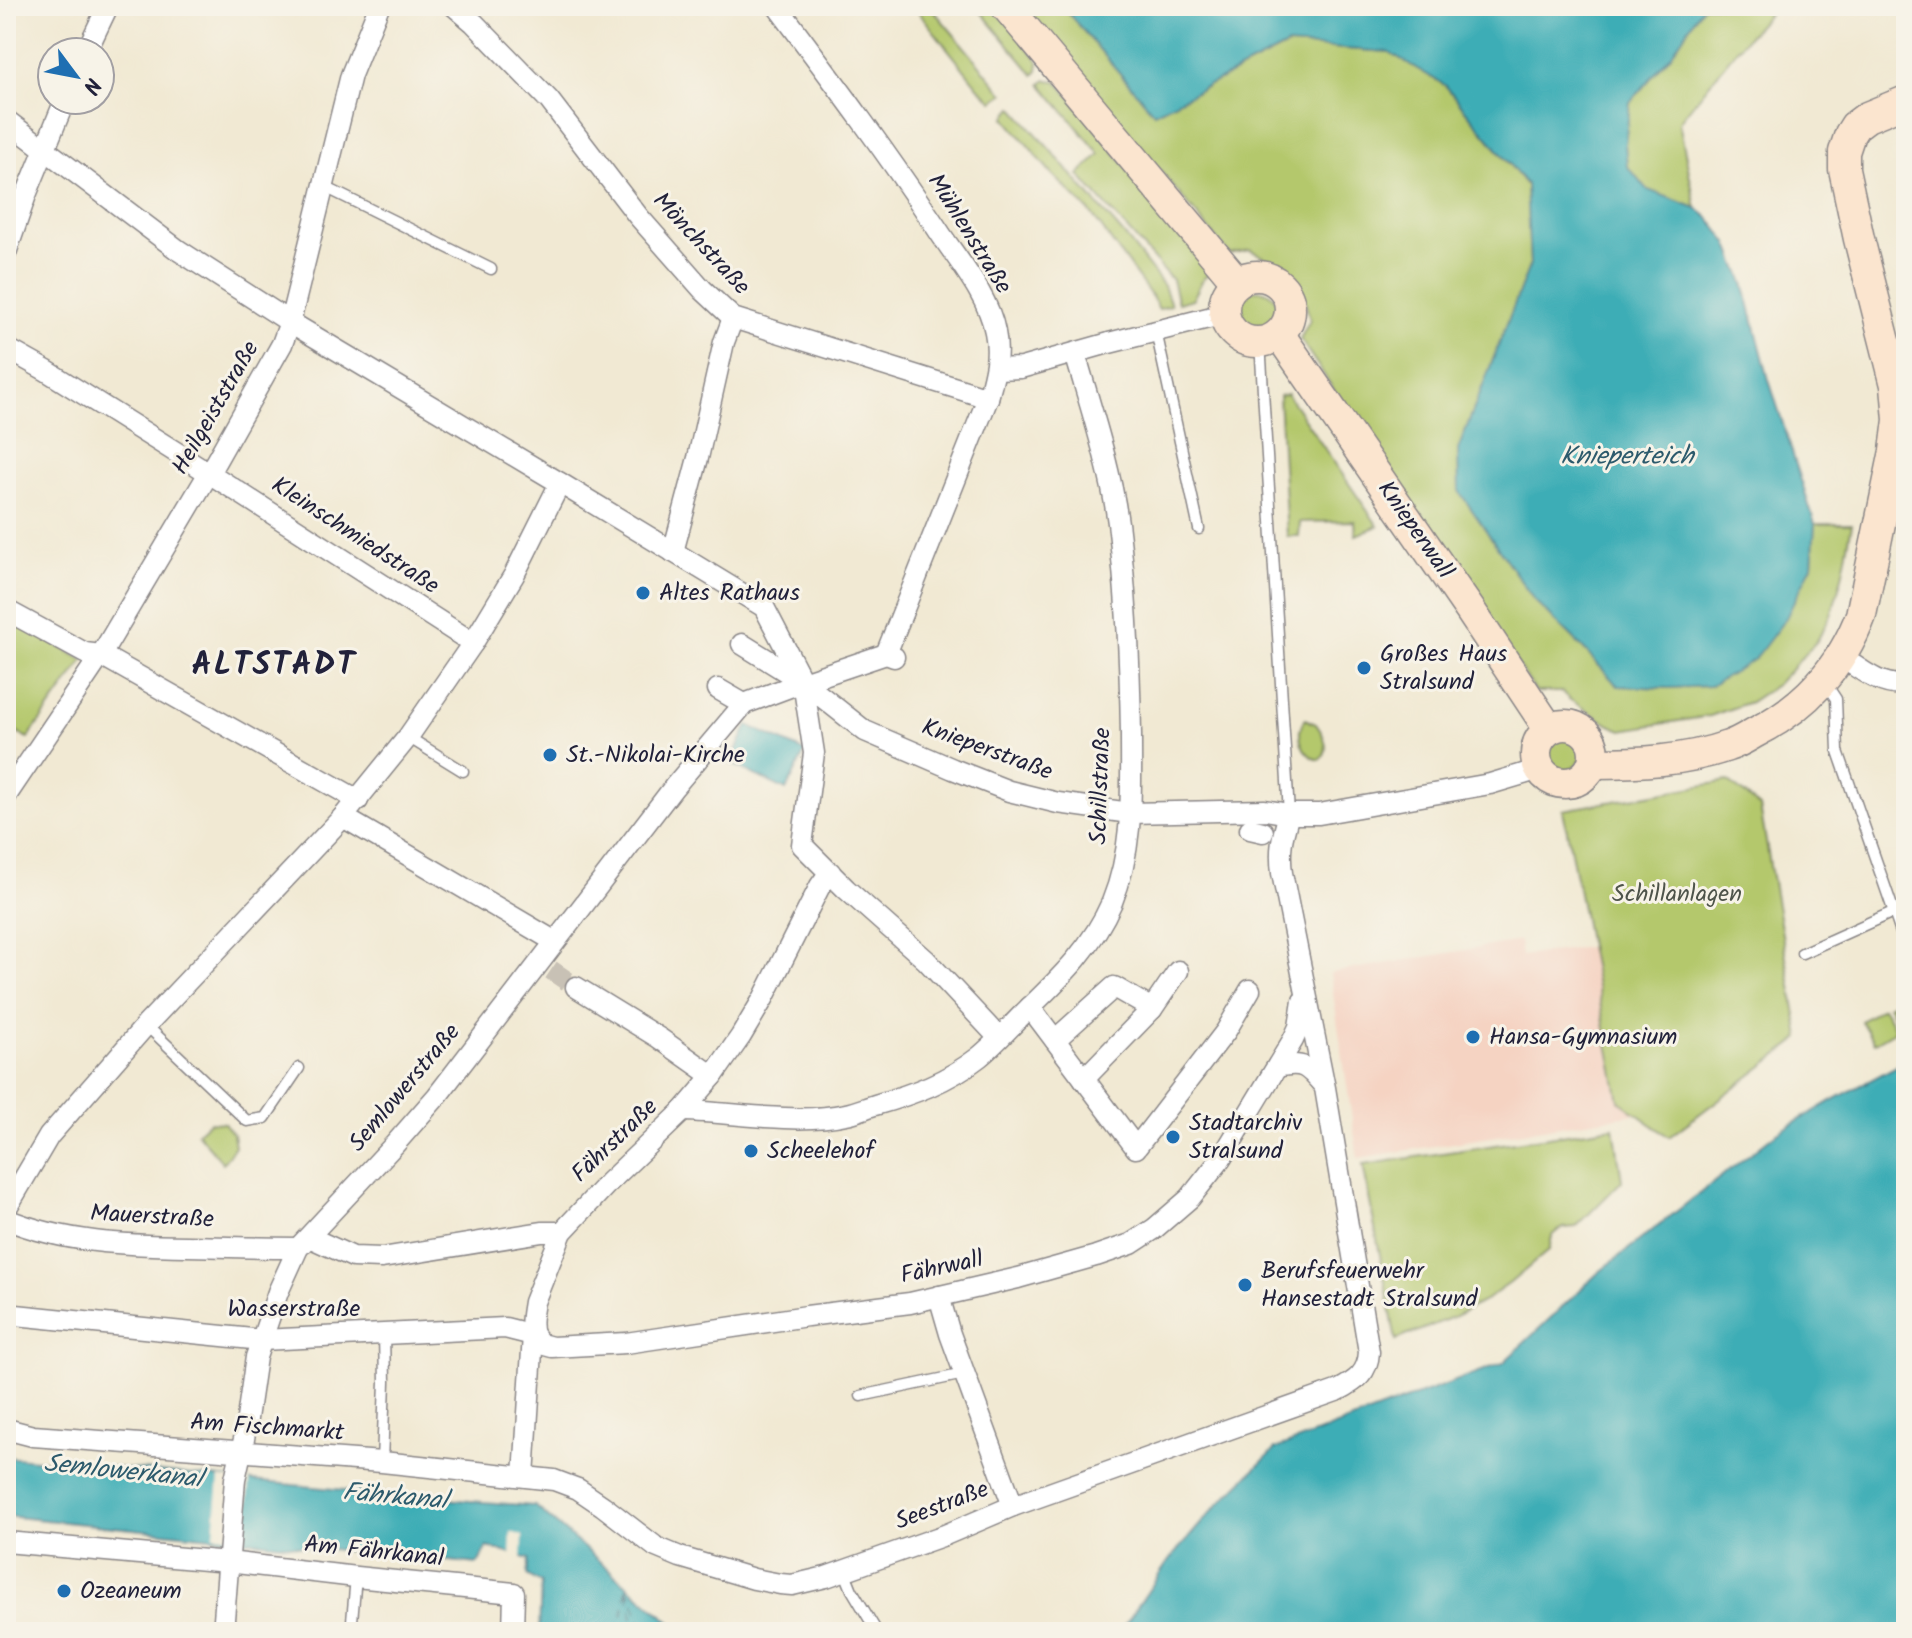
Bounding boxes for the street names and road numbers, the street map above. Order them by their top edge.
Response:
street label: Mühlenstraße [916,166,1022,302]
street label: Mönchstraße [643,183,760,305]
street label: Heilgeiststraße [162,333,270,482]
street label: Kleinschmiedstraße [263,467,447,605]
street label: Knieperwall [1367,473,1463,588]
street label: Knieperstraße [916,708,1058,792]
street label: Schillstraße [1079,726,1123,845]
street label: Semlowerstraße [339,1015,471,1161]
street label: Fährstraße [563,1089,668,1193]
street label: Mauerstraße [89,1194,215,1240]
street label: Fährwall [897,1240,987,1296]
street label: Wasserstraße [228,1290,361,1329]
street label: Am Fischmarkt [189,1403,346,1453]
street label: Seestraße [889,1470,995,1542]
street label: Am Fährkanal [302,1525,446,1579]

